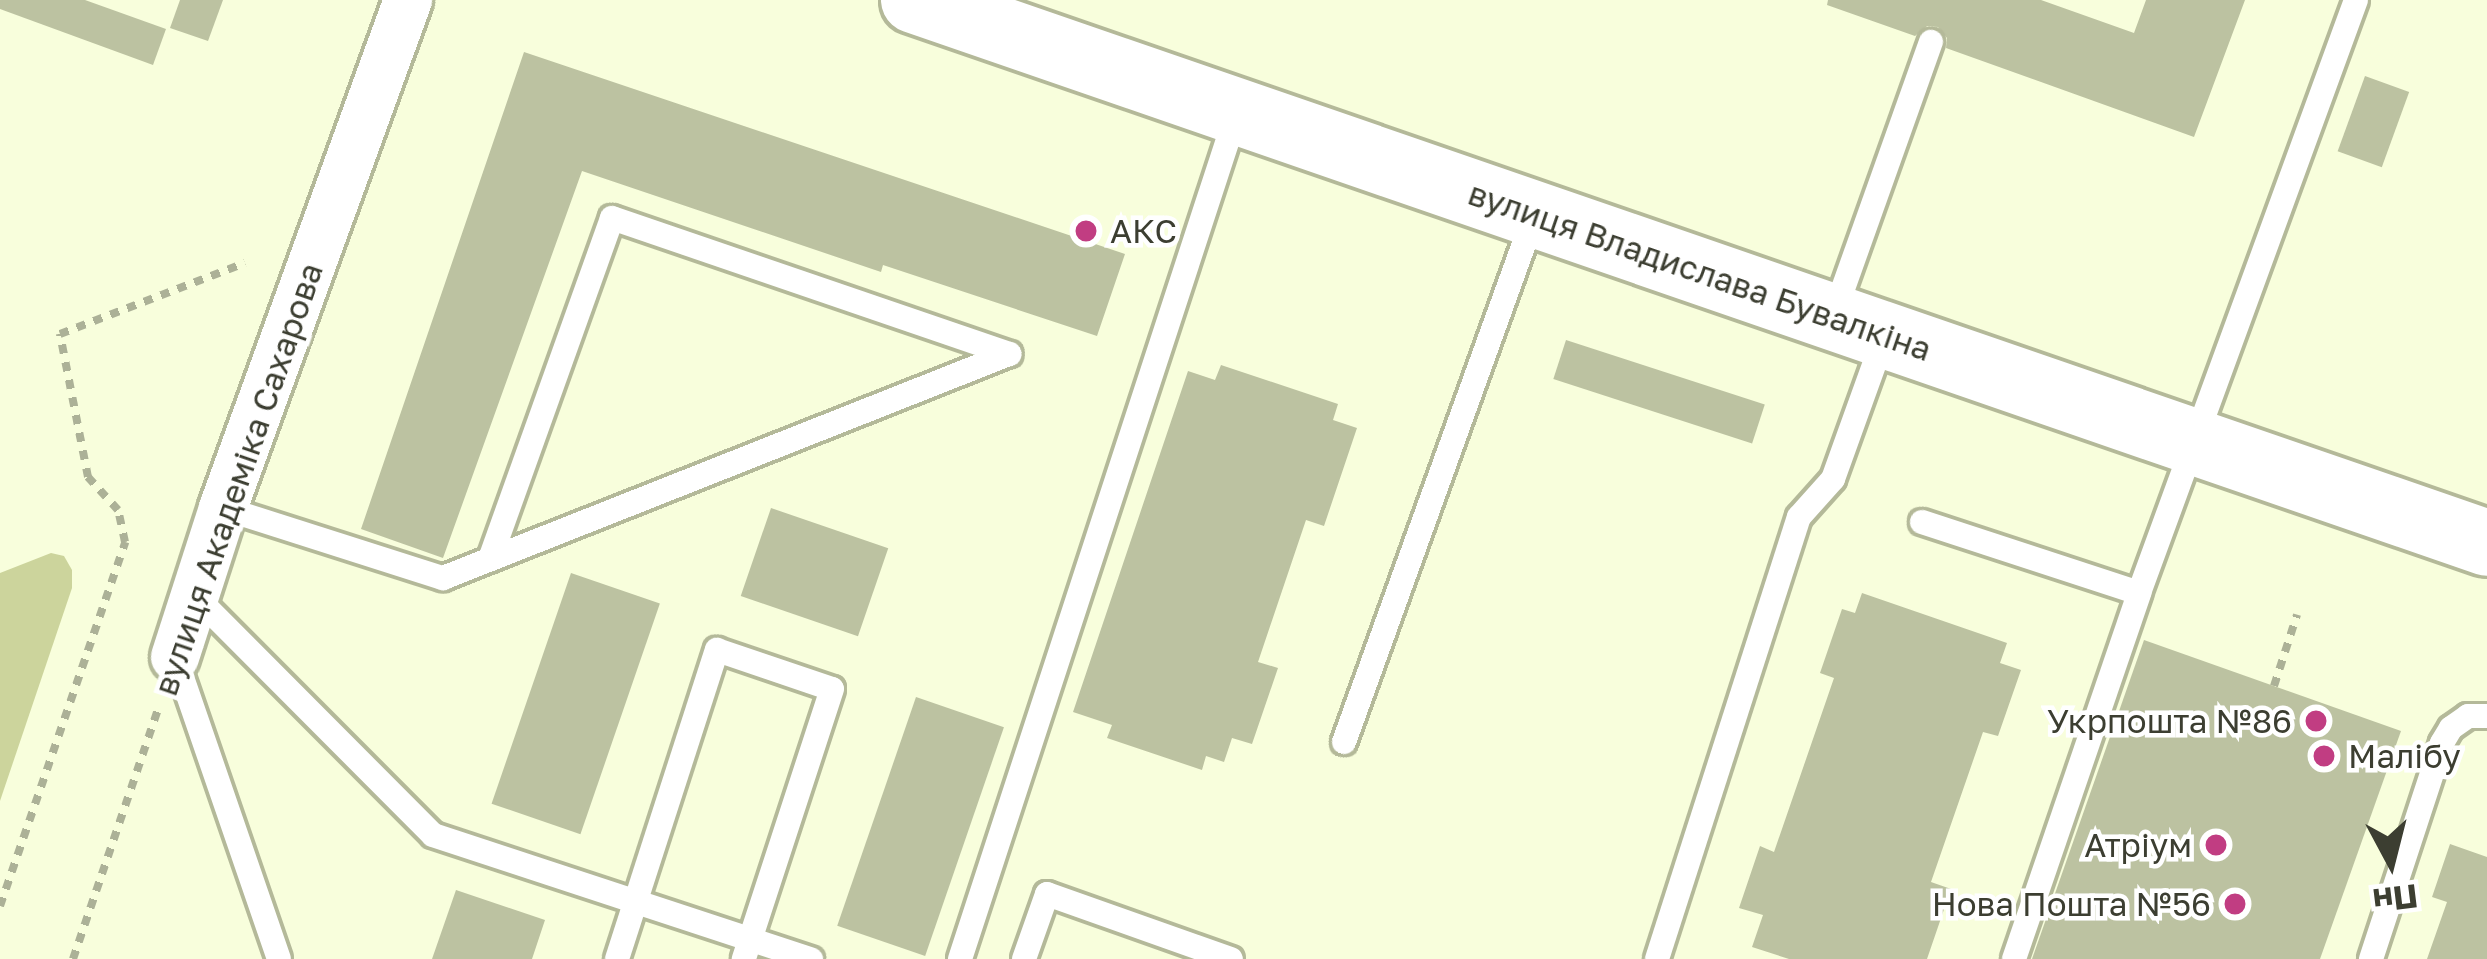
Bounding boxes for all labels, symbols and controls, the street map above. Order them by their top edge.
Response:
street label: вулиця Владислава Бувалкіна [1463,173,1937,369]
place label: АКС [1110,211,1177,251]
marker: АКС [1073,218,1099,244]
street label: вулиця Академіка Сахарова [145,258,331,700]
place label: Укрпошта №86 [2047,701,2292,741]
marker: Укрпошта №86 [2303,708,2329,734]
place label: Малiбу [2348,736,2461,776]
marker: Малiбу [2311,743,2337,769]
north arrow [2331,803,2451,923]
place label: Атріум [2084,825,2192,865]
marker: Атріум [2203,832,2229,858]
text: Пн [2371,877,2420,921]
place label: Нова Пошта №56 [1932,884,2211,924]
marker: Нова Пошта №56 [2222,891,2248,917]

